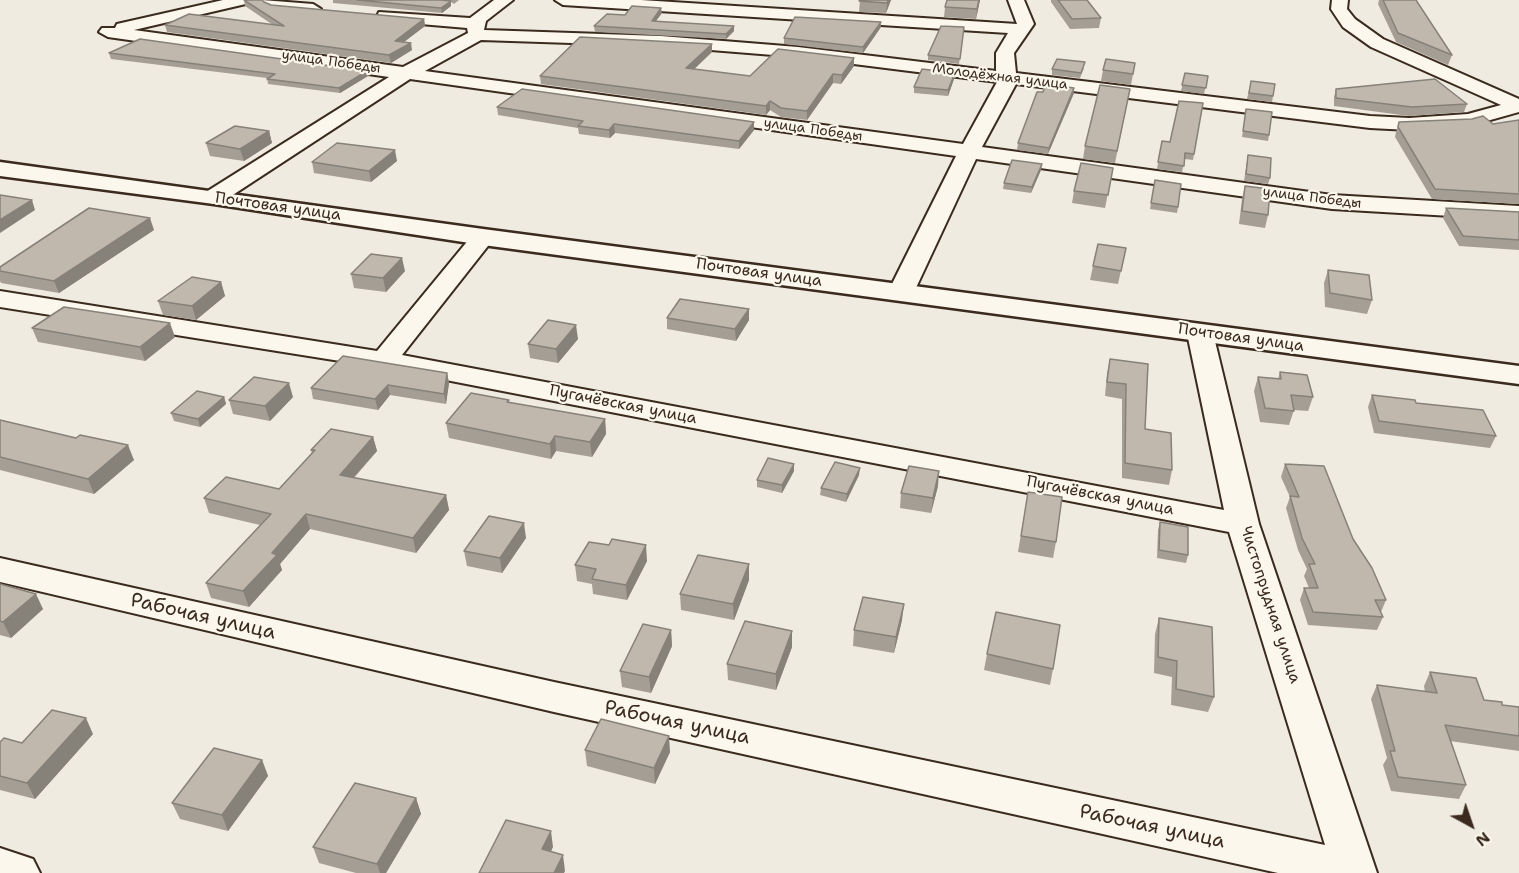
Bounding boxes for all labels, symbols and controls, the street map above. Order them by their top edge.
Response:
street label: улица Победы [281,47,381,77]
street label: Молодёжная улица [931,60,1069,94]
street label: улица Победы [763,115,863,145]
street label: улица Победы [1262,184,1362,212]
street label: Почтовая улица [214,189,342,225]
street label: Почтовая улица [695,255,823,291]
street label: Почтовая улица [1177,320,1305,356]
street label: Пугачёвская улица [548,381,698,429]
street label: Пугачёвская улица [1025,472,1175,520]
street label: Чистопрудная улица [1236,524,1304,686]
street label: Рабочая улица [128,589,278,645]
street label: Рабочая улица [602,696,752,750]
north arrow [1441,795,1501,855]
street label: Рабочая улица [1077,800,1227,854]
text: N [1471,827,1495,851]

